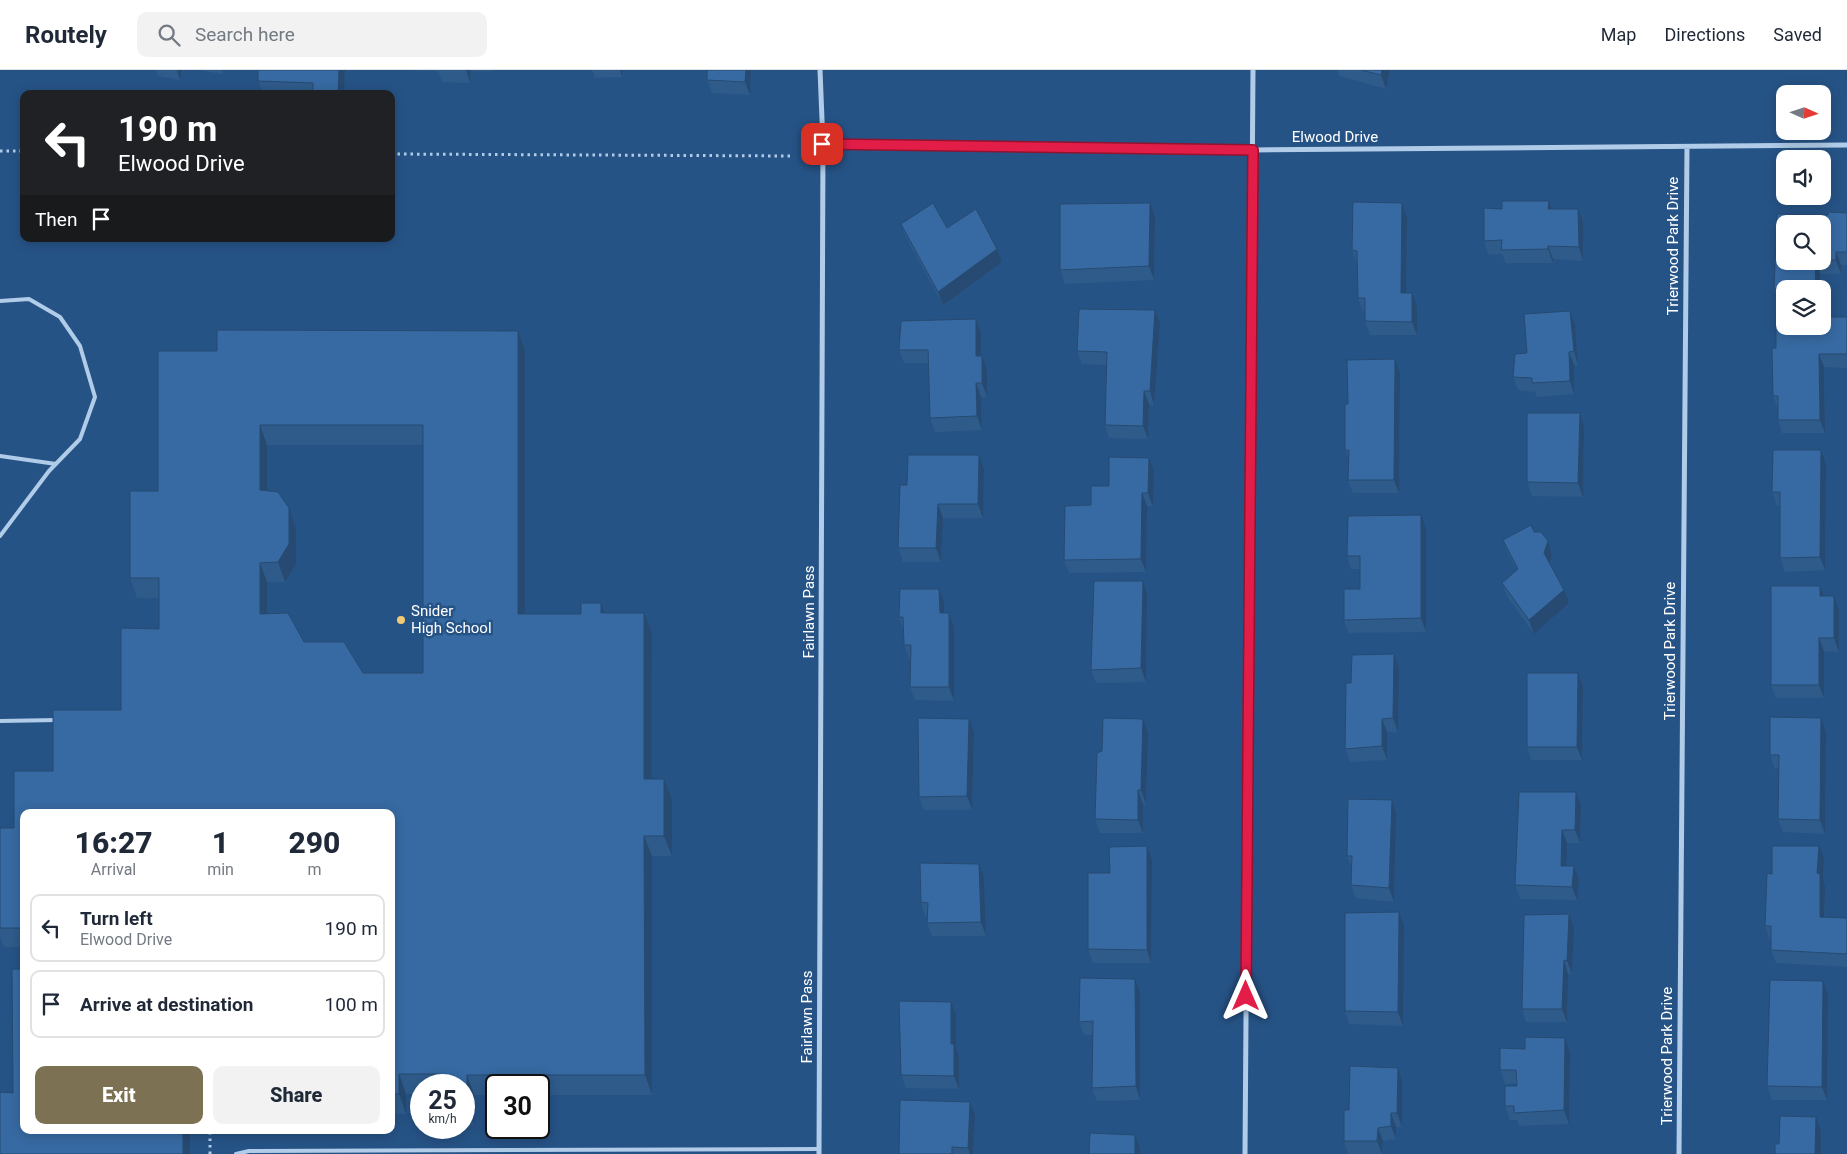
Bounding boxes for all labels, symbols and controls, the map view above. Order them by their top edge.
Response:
search box [137,12,487,57]
text: Routely [25,21,107,49]
icon: search [155,21,183,49]
text: Search here [195,23,295,46]
text: Map [1601,24,1636,45]
text: Directions [1664,24,1745,45]
text: Saved [1773,24,1822,45]
north arrow [1776,85,1831,140]
map controls [1776,85,1831,335]
text: 190 m [118,109,217,150]
icon: left [35,110,100,175]
pin [801,123,843,165]
street label: Elwood Drive [1292,128,1378,146]
icon: arrive [808,130,836,158]
button: sound [1776,150,1831,205]
text: Elwood Drive [118,151,245,176]
street label: Trierwood Park Drive [1664,177,1682,315]
icon: arrive [87,205,115,233]
text: Then [35,208,77,231]
button: search [1776,215,1831,270]
button: layers [1776,280,1831,335]
street label: Fairlawn Pass [800,565,818,659]
street label: Trierwood Park Drive [1661,582,1679,720]
place label: Snider High School [411,602,492,637]
marker: Snider High School [395,614,407,626]
text: 16:27 [75,825,153,860]
text: 1 [212,825,229,860]
text: 290 [288,825,340,860]
text: Arrival [91,860,136,879]
text: min [207,860,234,879]
text: m [307,860,321,879]
text: Turn left [80,907,153,930]
icon: left [37,914,65,942]
text: 190 m [325,917,378,940]
text: Elwood Drive [80,930,172,949]
position arrow [1219,969,1271,1021]
street label: Fairlawn Pass [798,970,816,1064]
street label: Trierwood Park Drive [1658,987,1676,1125]
icon: arrive [37,990,65,1018]
text: Arrive at destination [80,993,253,1016]
text: 100 m [325,993,378,1016]
button: Exit [35,1066,203,1124]
button: Share [213,1066,380,1124]
speed limit sign: 30 [485,1074,550,1139]
text: 25 [428,1086,457,1115]
text: km/h [428,1112,457,1126]

